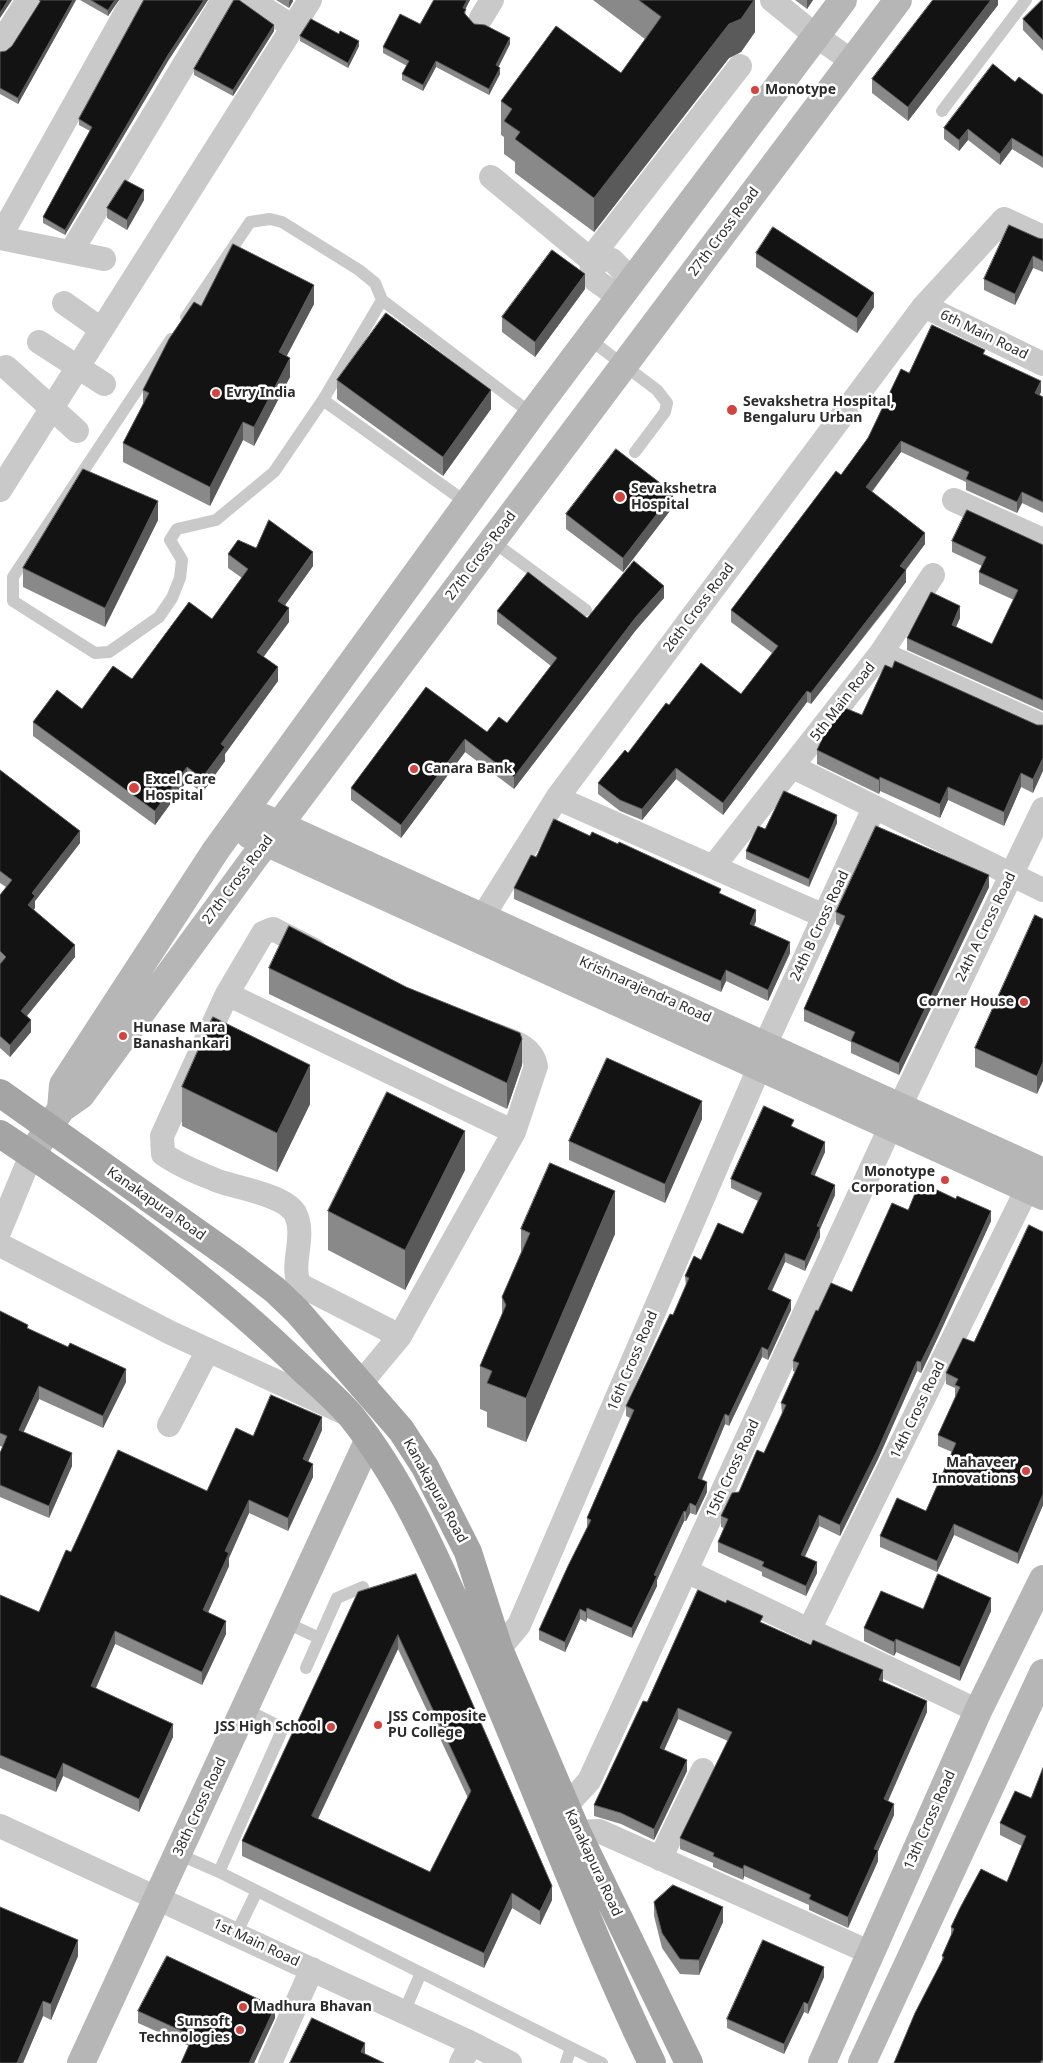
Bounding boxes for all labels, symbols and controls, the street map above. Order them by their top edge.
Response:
place label: Monotype [765,82,836,98]
marker: Monotype [749,84,761,96]
street label: 27th Cross Road [685,184,763,280]
street label: 6th Main Road [937,307,1031,363]
place label: Evry India [226,385,296,401]
marker: Evry India [210,387,222,399]
place label: Sevakshetra Hospital, Bengaluru Urban [743,394,895,427]
marker: Sevakshetra Hospital, Bengaluru Urban [725,403,739,417]
place label: Sevakshetra Hospital [631,481,717,514]
marker: Sevakshetra Hospital [613,490,627,504]
street label: 27th Cross Road [442,508,520,604]
street label: 26th Cross Road [660,560,738,656]
street label: 5th Main Road [807,659,879,745]
place label: Canara Bank [424,761,512,777]
marker: Canara Bank [408,763,420,775]
place label: Excel Care Hospital [145,772,216,804]
marker: Excel Care Hospital [127,781,141,795]
street label: 27th Cross Road [199,832,277,928]
street label: 24th B Cross Road [787,868,853,984]
street label: 24th A Cross Road [952,870,1020,984]
street label: Krishnarajendra Road [576,953,714,1027]
place label: Corner House [919,994,1014,1010]
marker: Corner House [1018,996,1030,1008]
place label: Hunase Mara Banashankari [133,1020,229,1052]
marker: Hunase Mara Banashankari [117,1030,129,1042]
street label: Kanakapura Road [104,1164,208,1244]
place label: Monotype Corporation [851,1164,935,1196]
marker: Monotype Corporation [939,1174,951,1186]
street label: 16th Cross Road [604,1309,662,1413]
street label: 14th Cross Road [887,1358,949,1462]
street label: 15th Cross Road [703,1417,763,1521]
street label: Kanakapura Road [399,1436,471,1546]
place label: Mahaveer Innovations [932,1455,1016,1488]
marker: Mahaveer Innovations [1020,1465,1032,1477]
place label: JSS Composite PU College [388,1709,486,1741]
place label: JSS High School [215,1719,321,1735]
marker: JSS Composite PU College [372,1719,384,1731]
marker: JSS High School [325,1721,337,1733]
street label: 38th Cross Road [170,1755,230,1859]
street label: 13th Cross Road [901,1768,959,1872]
street label: Kanakapura Road [561,1807,625,1919]
street label: 1st Main Road [210,1916,302,1970]
place label: Madhura Bhavan [253,1999,372,2015]
marker: Madhura Bhavan [237,2001,249,2013]
place label: Sunsoft Technologies [139,2014,230,2046]
marker: Sunsoft Technologies [234,2024,246,2036]

